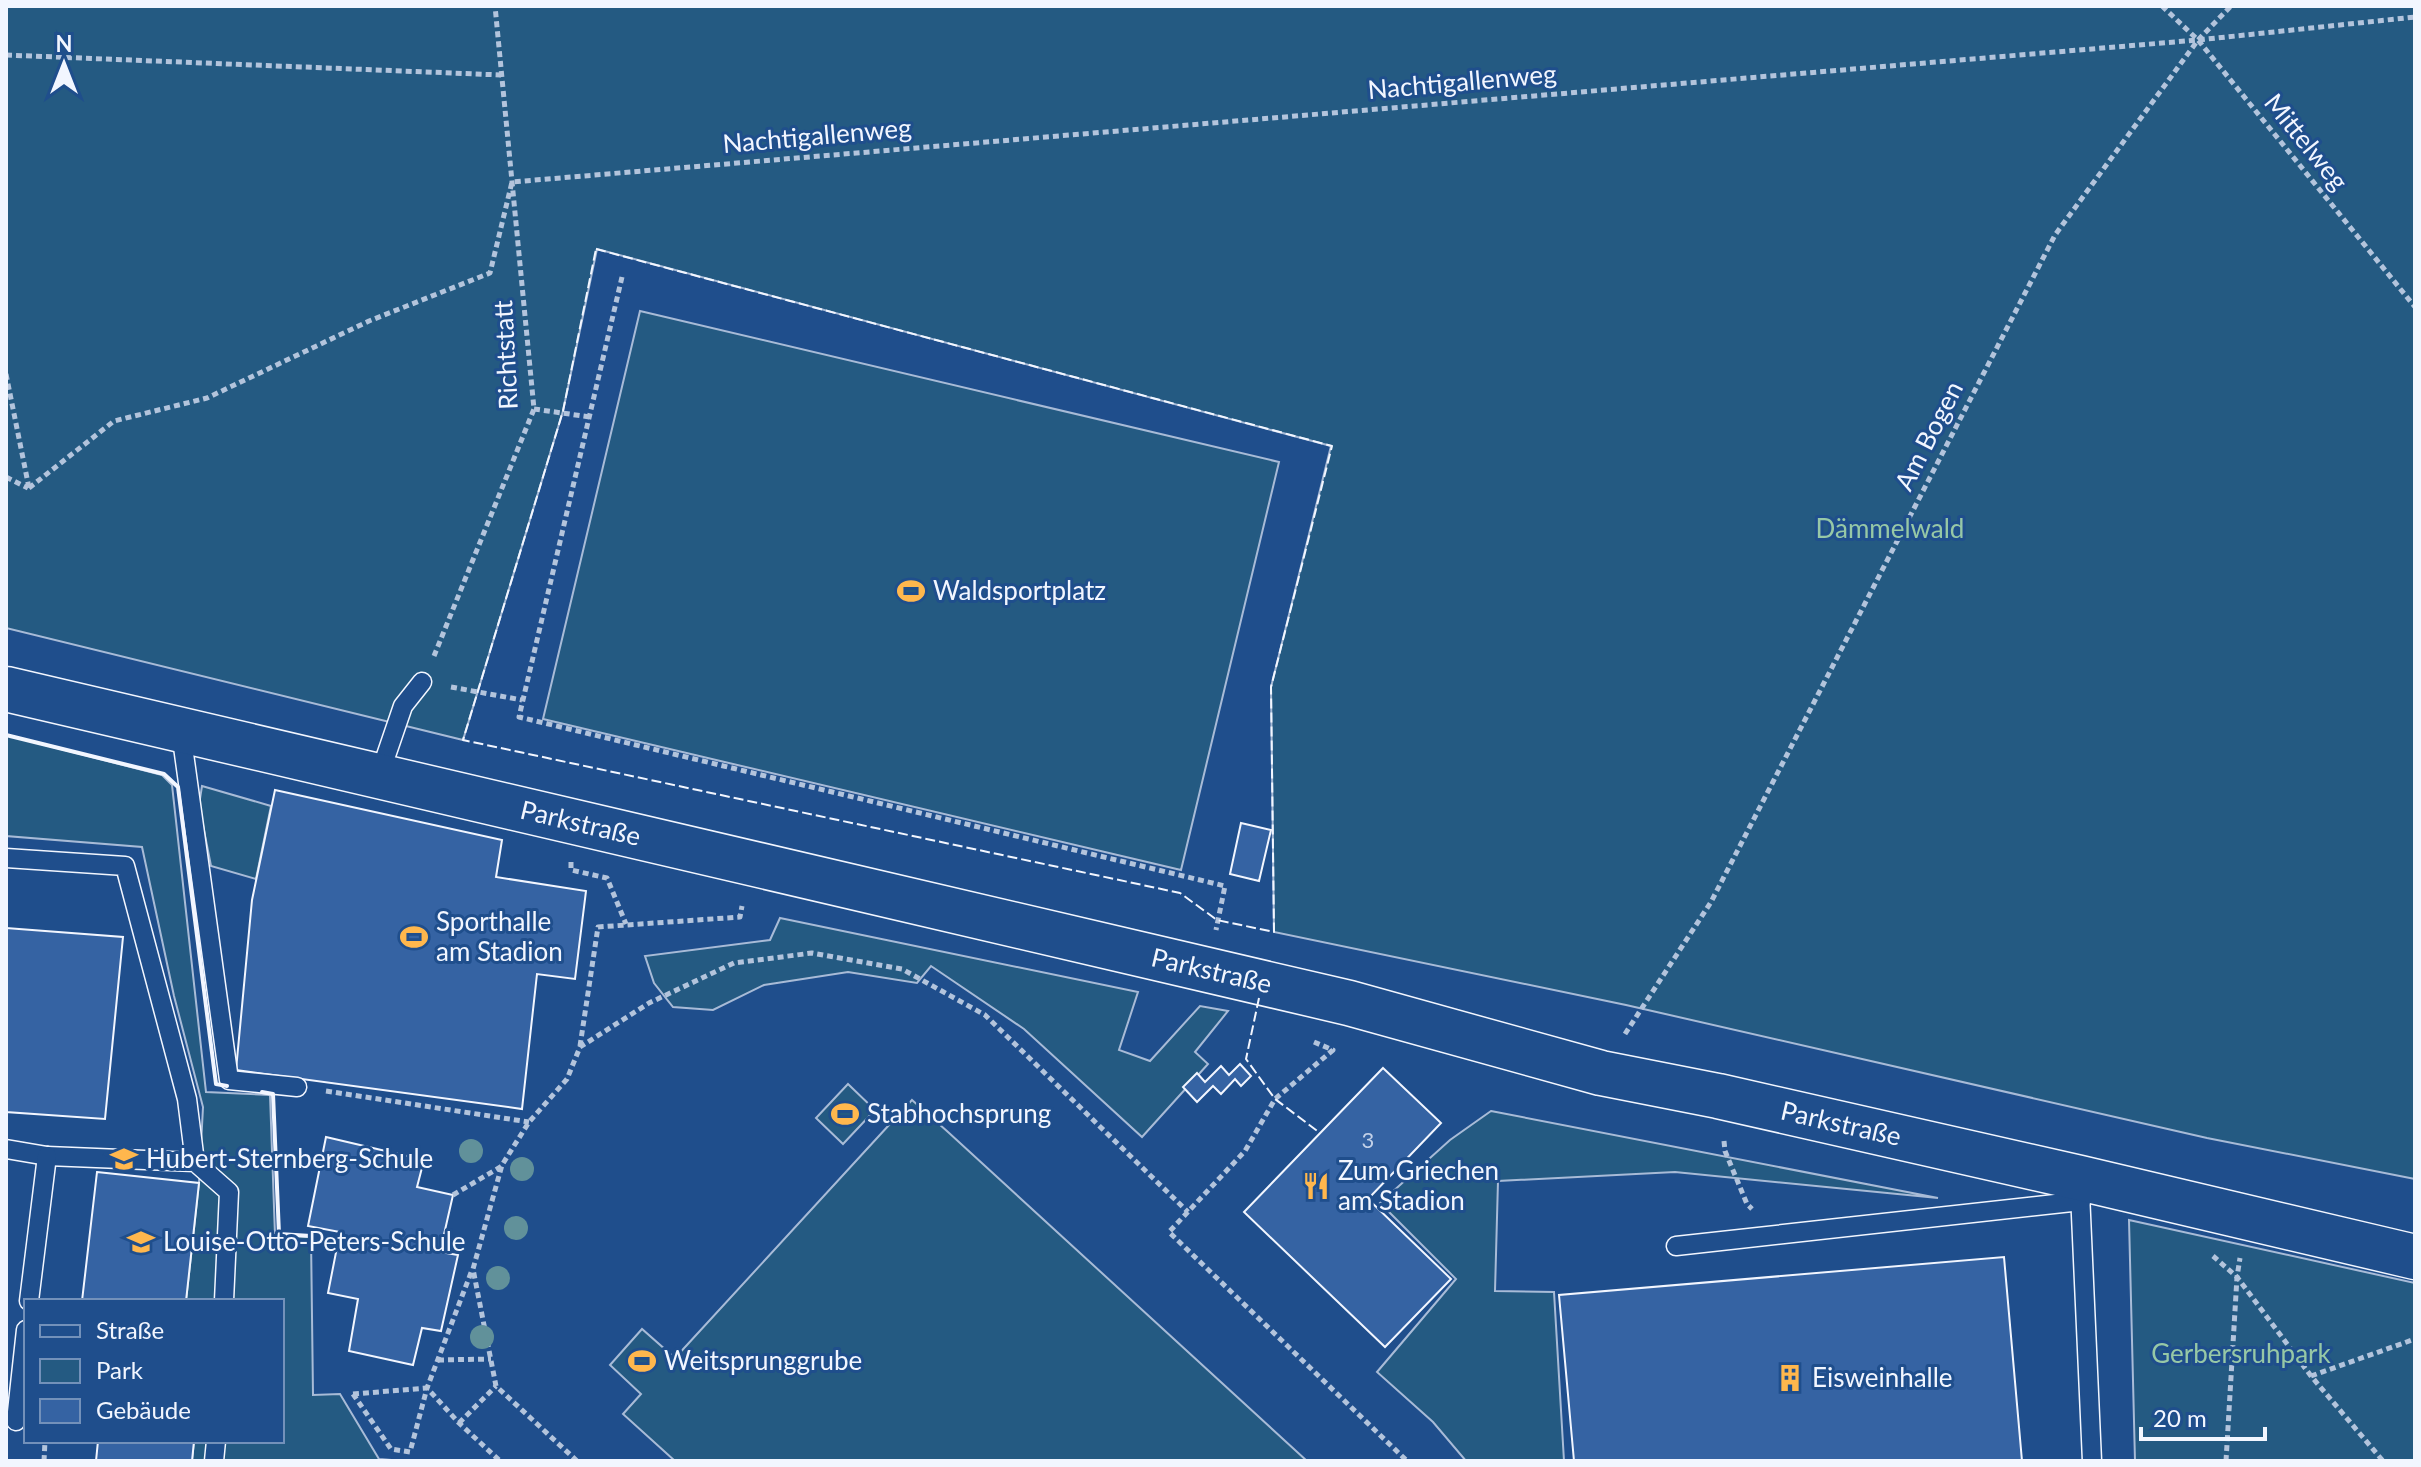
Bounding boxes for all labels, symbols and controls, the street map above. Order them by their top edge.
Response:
north arrow [24,24,104,104]
text: N [56,30,72,57]
street label: Nachtigallenweg [1366,57,1558,105]
street label: Mittelweg [2258,87,2355,196]
street label: Nachtigallenweg [721,111,913,159]
street label: Richtstatt [486,299,524,411]
street label: Am Bogen [1887,376,1969,496]
park label: Dämmelwald [1816,512,1964,544]
place label: Waldsportplatz [933,574,1106,606]
sports icon: Waldsportplatz [896,576,926,606]
street label: Parkstraße [517,793,644,852]
place label: Sporthalle am Stadion [436,905,563,967]
sports icon: Sporthalle am Stadion [399,922,429,952]
street label: Parkstraße [1148,940,1275,999]
street label: Parkstraße [1778,1094,1904,1152]
place label: Stabhochsprung [867,1097,1051,1129]
sports icon: Stabhochsprung [830,1099,860,1129]
house number: 3 [1362,1126,1374,1153]
place label: Hubert-Sternberg-Schule [146,1142,433,1174]
school or university icon: Hubert-Sternberg-Schule [109,1144,139,1174]
place label: Zum Griechen am Stadion [1338,1154,1499,1216]
restaurant icon: Zum Griechen am Stadion [1301,1171,1331,1201]
place label: Louise-Otto-Peters-Schule [163,1225,466,1257]
school or university icon: Louise-Otto-Peters-Schule [126,1227,156,1257]
legend [24,1299,284,1443]
text: Straße [96,1315,164,1344]
park label: Gerbersruhpark [2151,1337,2332,1369]
place label: Weitsprunggrube [664,1344,862,1376]
sports icon: Weitsprunggrube [627,1346,657,1376]
text: Park [96,1355,144,1384]
place label: Eisweinhalle [1812,1361,1953,1393]
building icon: Eisweinhalle [1775,1363,1805,1393]
scale bar [2141,1391,2265,1441]
text: Gebäude [96,1395,191,1424]
text: 20 m [2153,1403,2207,1432]

